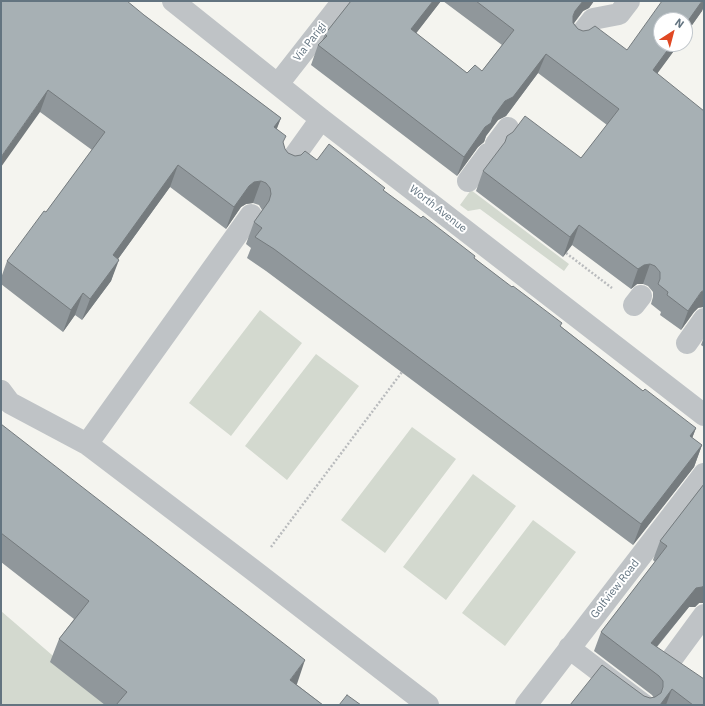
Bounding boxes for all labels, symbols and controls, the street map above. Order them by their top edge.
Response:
north arrow [653,12,693,52]
text: N [672,15,687,31]
street label: Via Parigi [291,20,329,64]
street label: Worth Avenue [407,182,469,236]
street label: Golfview Road [588,557,642,621]

